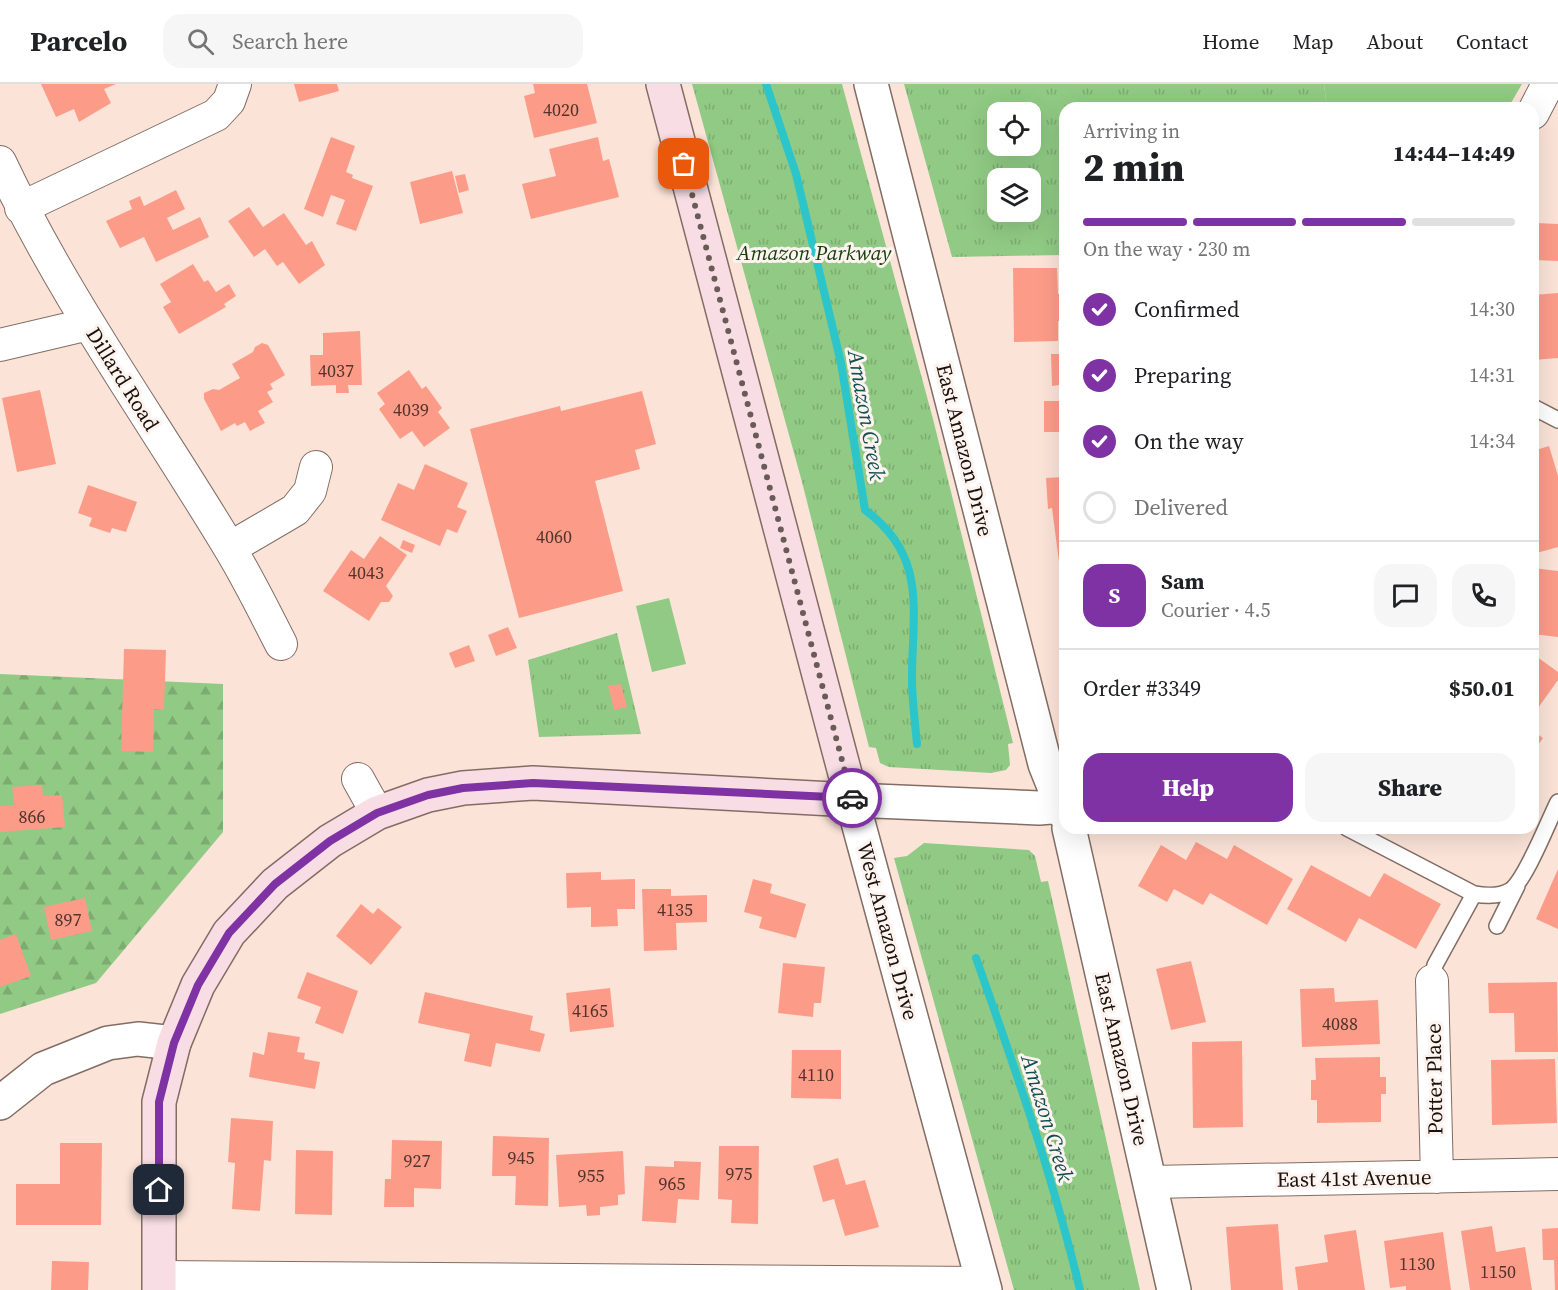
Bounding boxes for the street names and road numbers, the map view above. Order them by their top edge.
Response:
street label: Dillard Road [80,322,166,436]
street label: East Amazon Drive [930,361,1000,539]
street label: West Amazon Drive [850,839,926,1023]
street label: East Amazon Drive [1088,969,1156,1149]
street label: Potter Place [1419,1023,1449,1135]
street label: East 41st Avenue [1276,1162,1432,1194]

